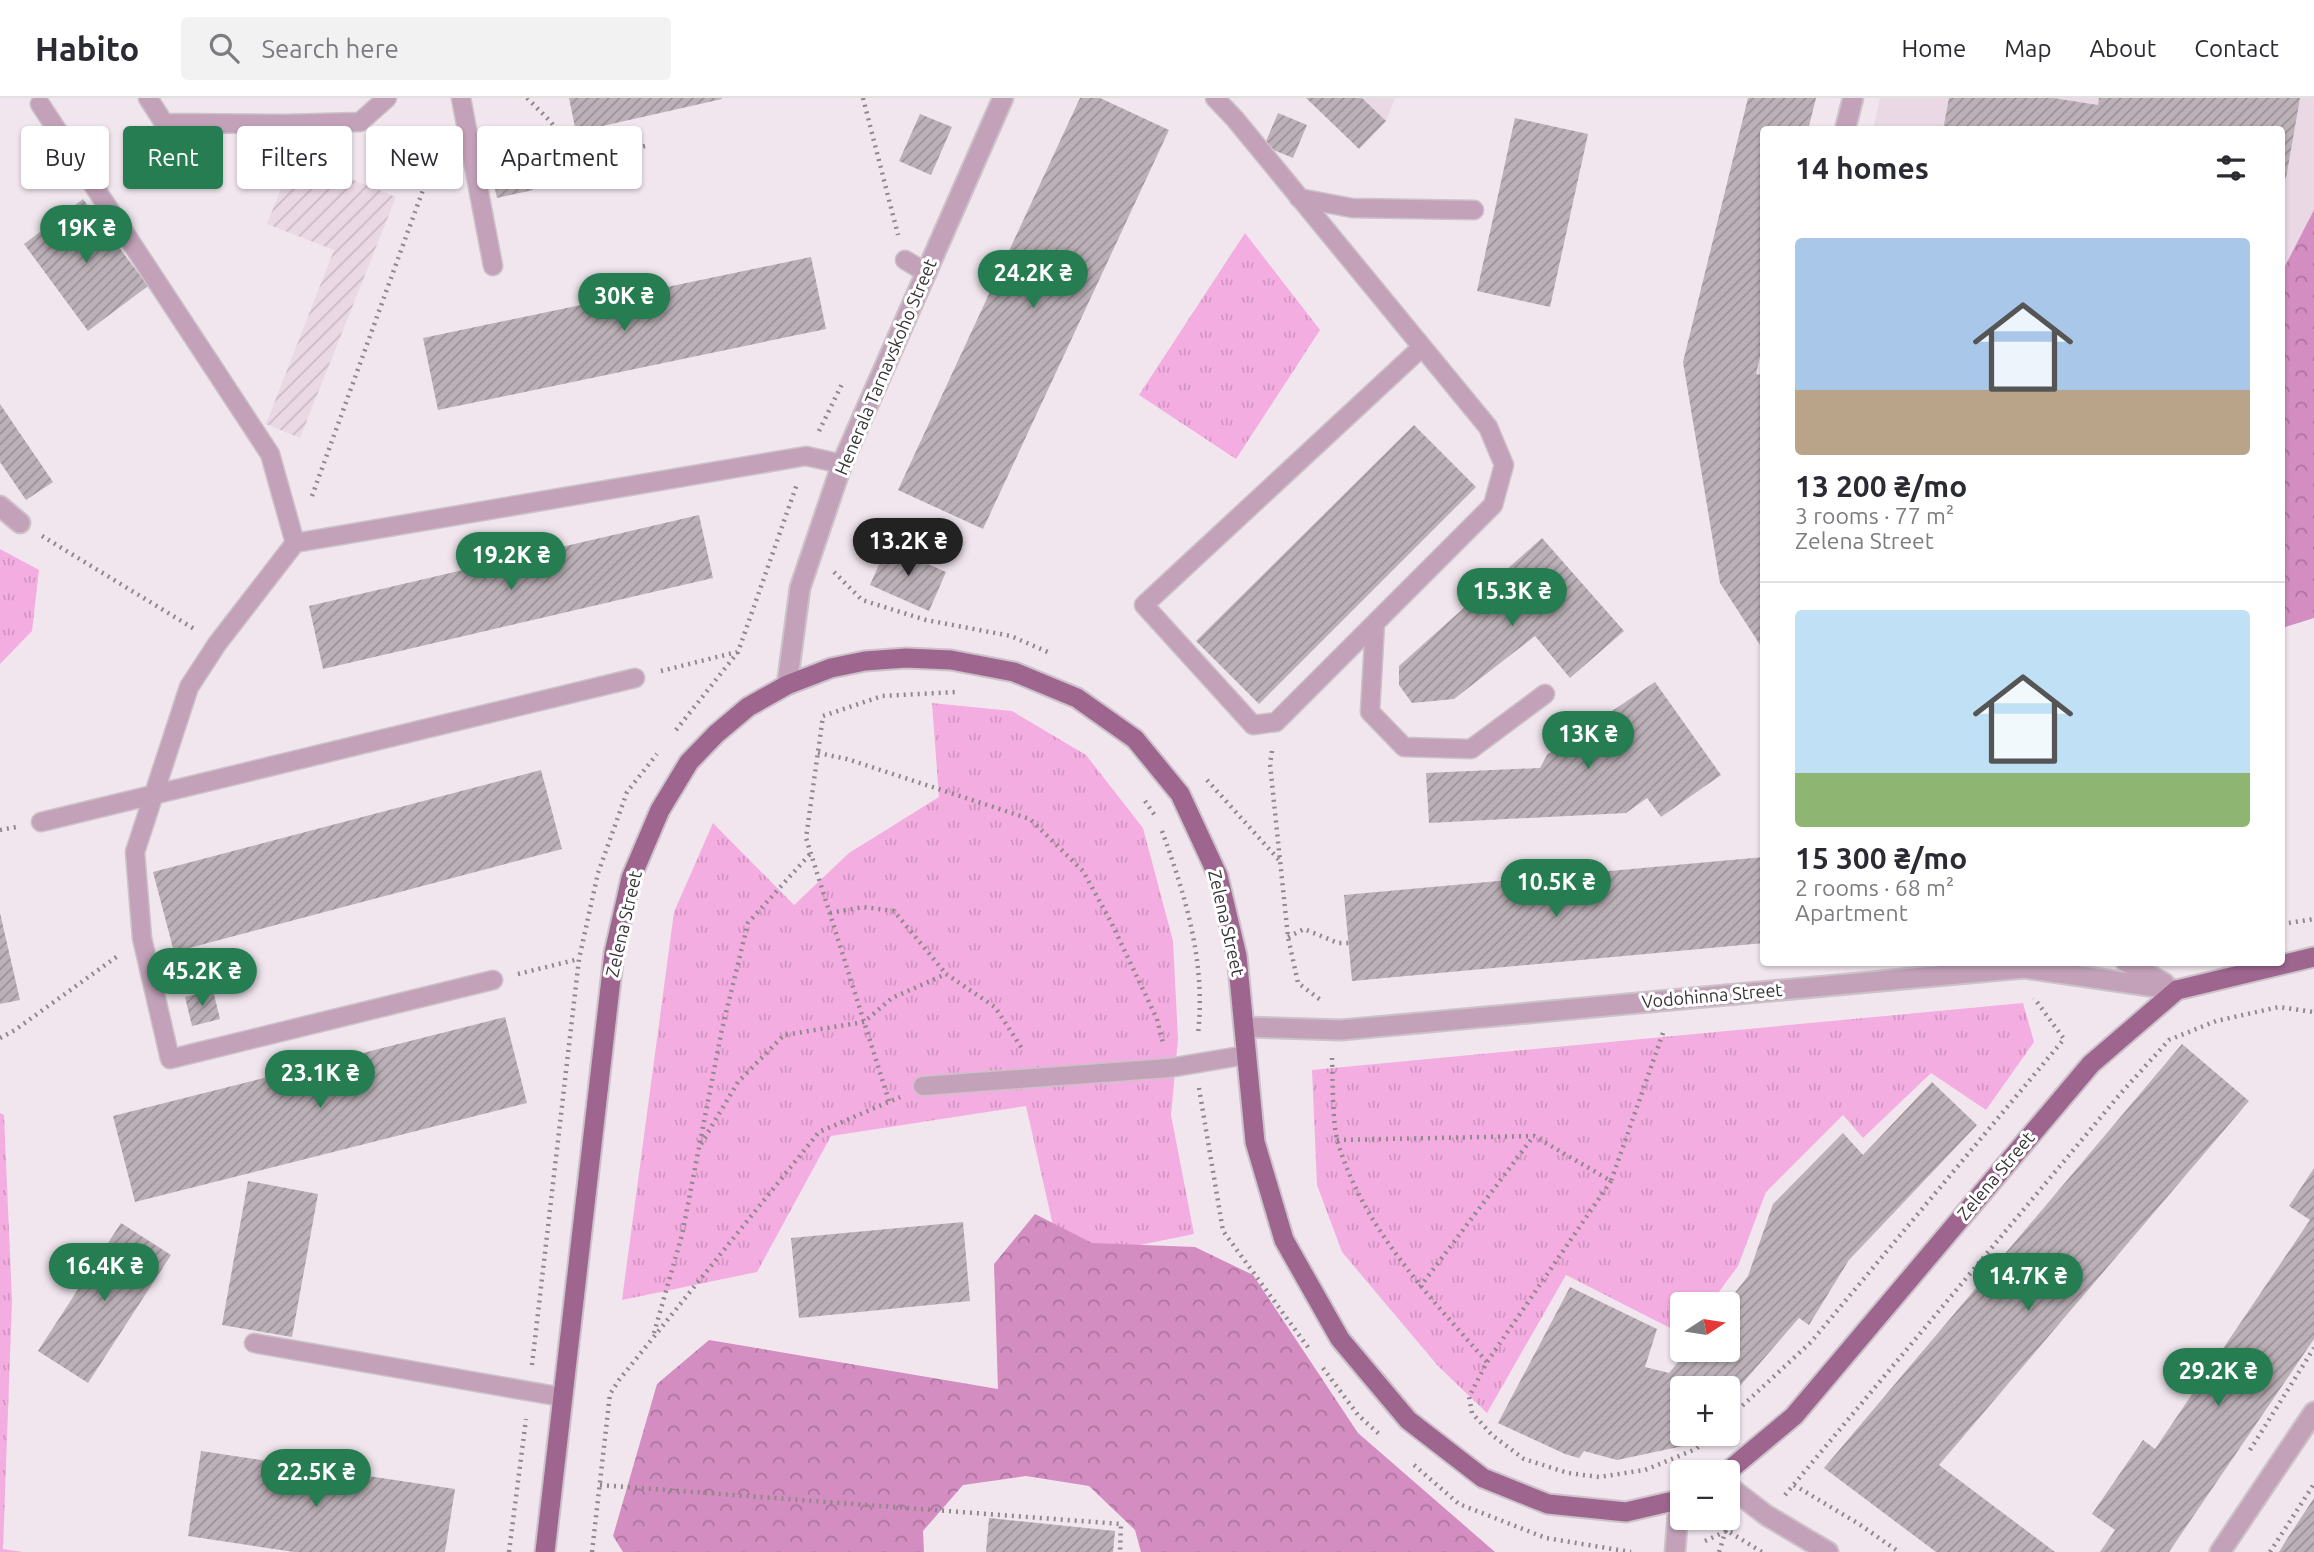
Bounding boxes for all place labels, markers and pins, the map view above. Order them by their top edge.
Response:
pin: 19K ₴ [37,206,135,265]
pin: 24.2K ₴ [968,250,1098,310]
pin: 30K ₴ [575,274,673,333]
pin: 13.2K ₴ [843,518,973,578]
pin: 19.2K ₴ [446,532,576,592]
pin: 15.3K ₴ [1447,568,1577,628]
pin: 13K ₴ [1539,712,1637,771]
pin: 10.5K ₴ [1491,860,1621,919]
pin: 45.2K ₴ [137,948,267,1008]
pin: 23.1K ₴ [255,1051,385,1110]
pin: 16.4K ₴ [39,1244,169,1303]
pin: 14.7K ₴ [1963,1254,2093,1313]
pin: 29.2K ₴ [2153,1348,2283,1408]
pin: 22.5K ₴ [251,1450,381,1509]

